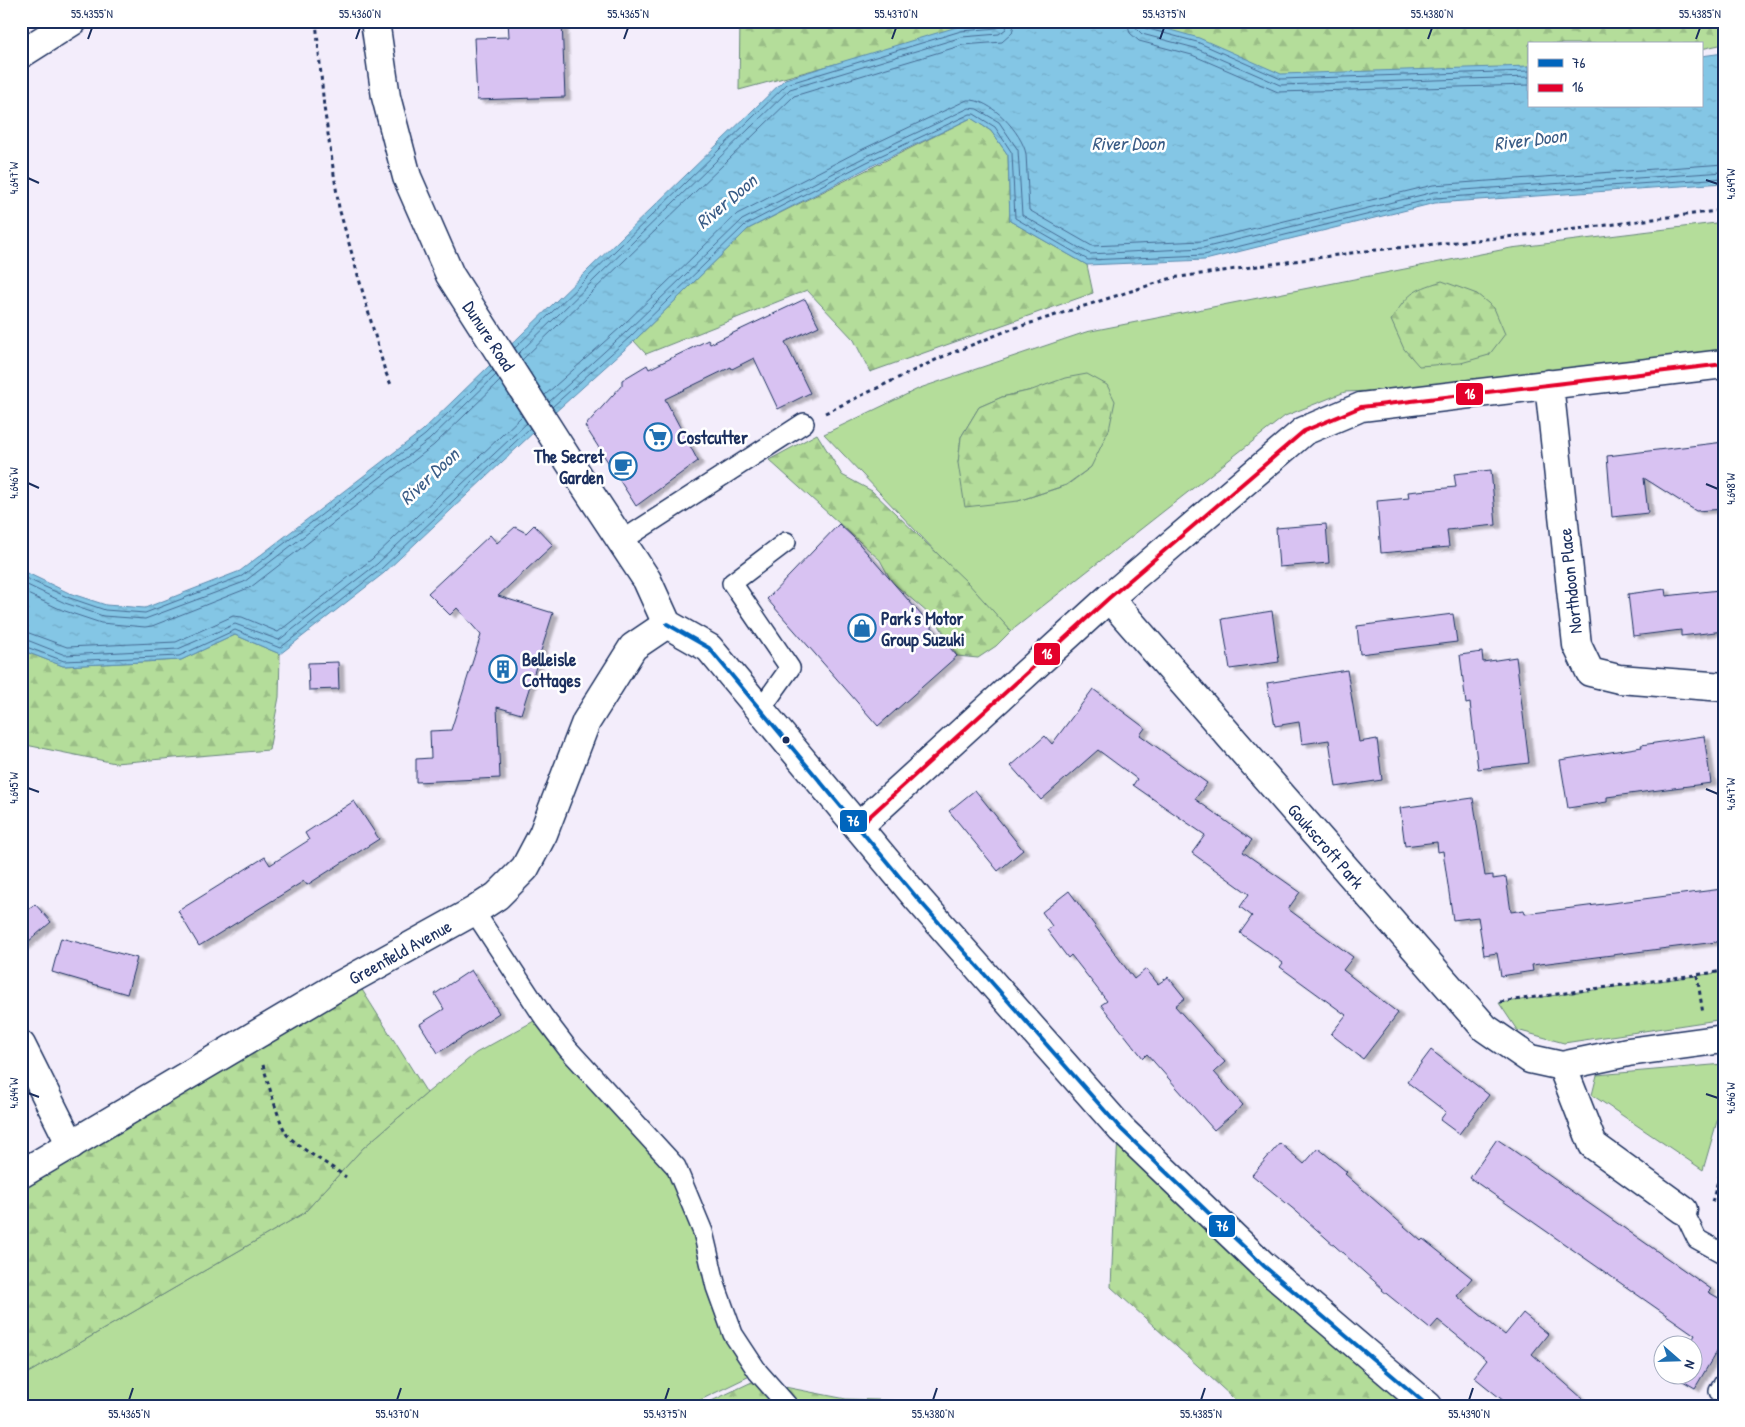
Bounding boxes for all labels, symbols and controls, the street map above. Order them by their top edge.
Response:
text: 55.4355°N [71,5,113,22]
text: 55.4360°N [339,5,381,22]
text: 55.4365°N [607,5,649,22]
text: 55.4370°N [874,5,918,22]
text: 55.4375°N [1143,5,1185,22]
text: 55.4380°N [1411,5,1453,22]
text: 55.4385°N [1679,5,1721,22]
legend [1528,42,1702,108]
text: 76 [1572,52,1585,73]
text: 16 [1572,76,1583,97]
water label: River Doon [1492,121,1569,156]
water label: River Doon [1092,130,1166,156]
text: 4.647°W [5,161,22,194]
water label: River Doon [690,167,763,234]
text: 4.649°W [1722,168,1739,199]
street label: Dunure Road [457,296,521,376]
line badge: 16 [1455,382,1484,406]
text: 16 [1465,384,1476,403]
supermarket icon: Costcutter [643,422,673,452]
place label: Costcutter [677,425,748,450]
water label: River Doon [394,441,465,510]
place label: The Secret Garden [533,444,605,490]
cafe icon: The Secret Garden [608,451,638,481]
text: 4.646°W [5,467,22,499]
text: 4.648°W [1722,473,1739,505]
street label: Northdoon Place [1552,527,1588,635]
place label: Park's Motor Group Suzuki [881,606,965,653]
shop icon: Park's Motor Group Suzuki [847,613,877,643]
line badge: 16 [1033,642,1061,666]
text: 16 [1042,644,1053,663]
place label: Belleisle Cottages [522,647,581,694]
building icon: Belleisle Cottages [488,654,518,684]
unlabelled marker [781,735,791,745]
text: 4.645°W [5,772,22,804]
text: 4.647°W [1722,777,1739,810]
street label: Goukscroft Park [1282,798,1370,894]
line badge: 76 [839,809,868,833]
text: 76 [846,811,860,830]
street label: Greenfield Avenue [344,913,456,991]
text: 4.644°W [5,1077,22,1109]
text: 4.646°W [1722,1082,1739,1114]
line badge: 76 [1208,1214,1236,1238]
text: 76 [1215,1216,1229,1235]
north arrow [1652,1334,1702,1384]
text: N [1680,1358,1701,1372]
text: 55.4365°N [108,1405,150,1422]
text: 55.4370°N [375,1405,419,1422]
text: 55.4375°N [644,1405,686,1422]
text: 55.4380°N [912,1405,954,1422]
text: 55.4385°N [1180,1405,1222,1422]
text: 55.4390°N [1448,1405,1490,1422]

